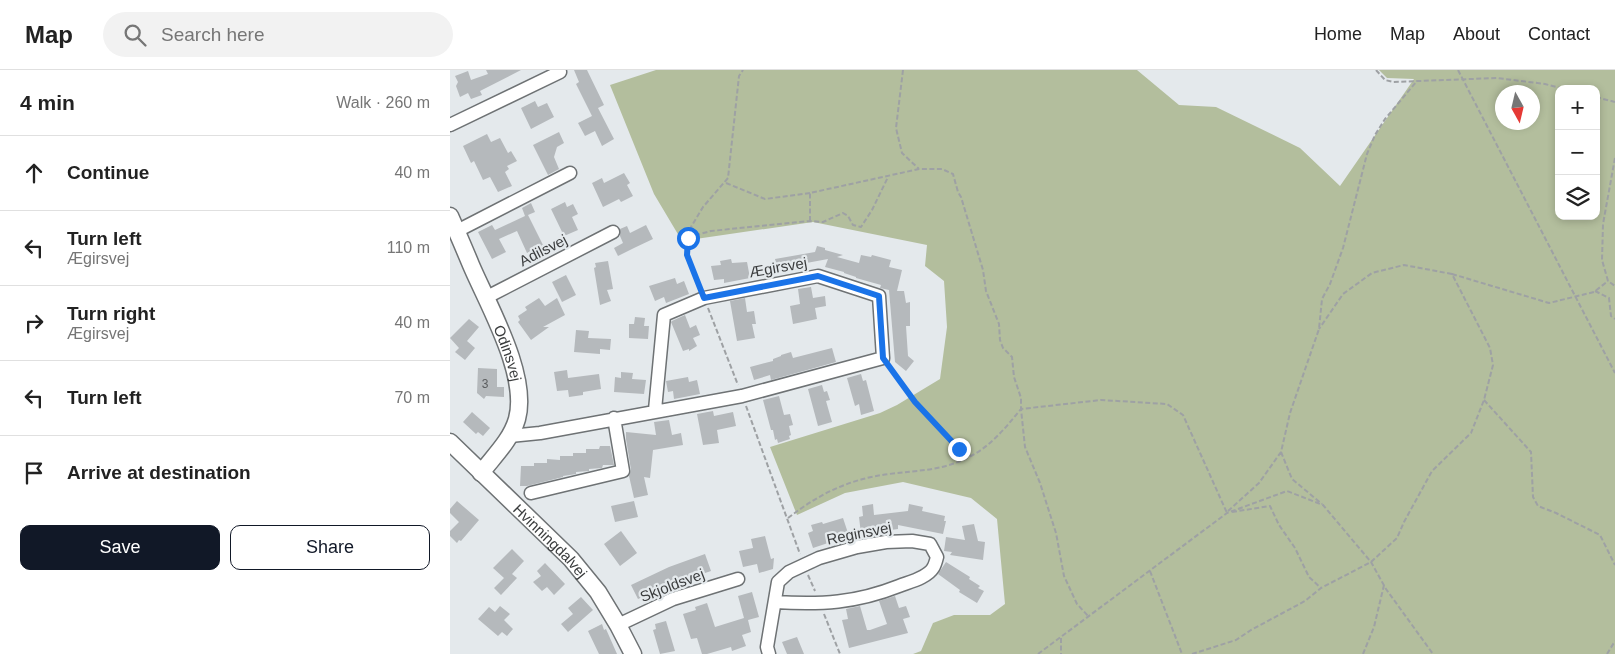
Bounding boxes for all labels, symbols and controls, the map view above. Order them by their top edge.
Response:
search box [103,12,453,57]
text: Map [25,21,73,48]
icon: search [121,21,149,49]
text: Search here [161,24,265,45]
text: Home [1314,24,1362,44]
text: Map [1390,24,1425,44]
text: About [1453,24,1500,44]
text: Contact [1528,24,1590,44]
north arrow [1495,85,1540,130]
map controls [1555,85,1600,220]
button: + [1555,85,1600,130]
text: 4 min [20,91,75,114]
text: Walk · 260 m [336,94,430,111]
button: − [1555,130,1600,175]
icon: ahead [20,159,48,187]
text: Continue [67,162,149,183]
text: 40 m [394,164,430,181]
button: layers [1555,175,1600,220]
route start [677,227,700,250]
text: Turn left [67,228,142,249]
street label: Adilsvej [516,231,570,269]
icon: left [20,234,48,262]
text: 110 m [387,239,430,256]
text: Ægirsvej [67,250,129,267]
street label: Ægirsvej [748,254,808,280]
text: Turn right [67,303,155,324]
icon: right [20,309,48,337]
text: 40 m [394,314,430,331]
street label: Odinsvej [491,322,525,383]
text: Ægirsvej [67,325,129,342]
house number: 3 [482,377,489,391]
icon: left [20,384,48,412]
text: Turn left [67,387,142,408]
text: 70 m [394,389,430,406]
route end [948,438,971,461]
icon: arrive [20,459,48,487]
text: Arrive at destination [67,462,251,483]
street label: Hvinningdalvej [510,500,591,581]
street label: Reginsvej [825,518,893,548]
button: Save [20,525,220,570]
button: Share [230,525,430,570]
street label: Skjoldsvej [637,565,707,605]

